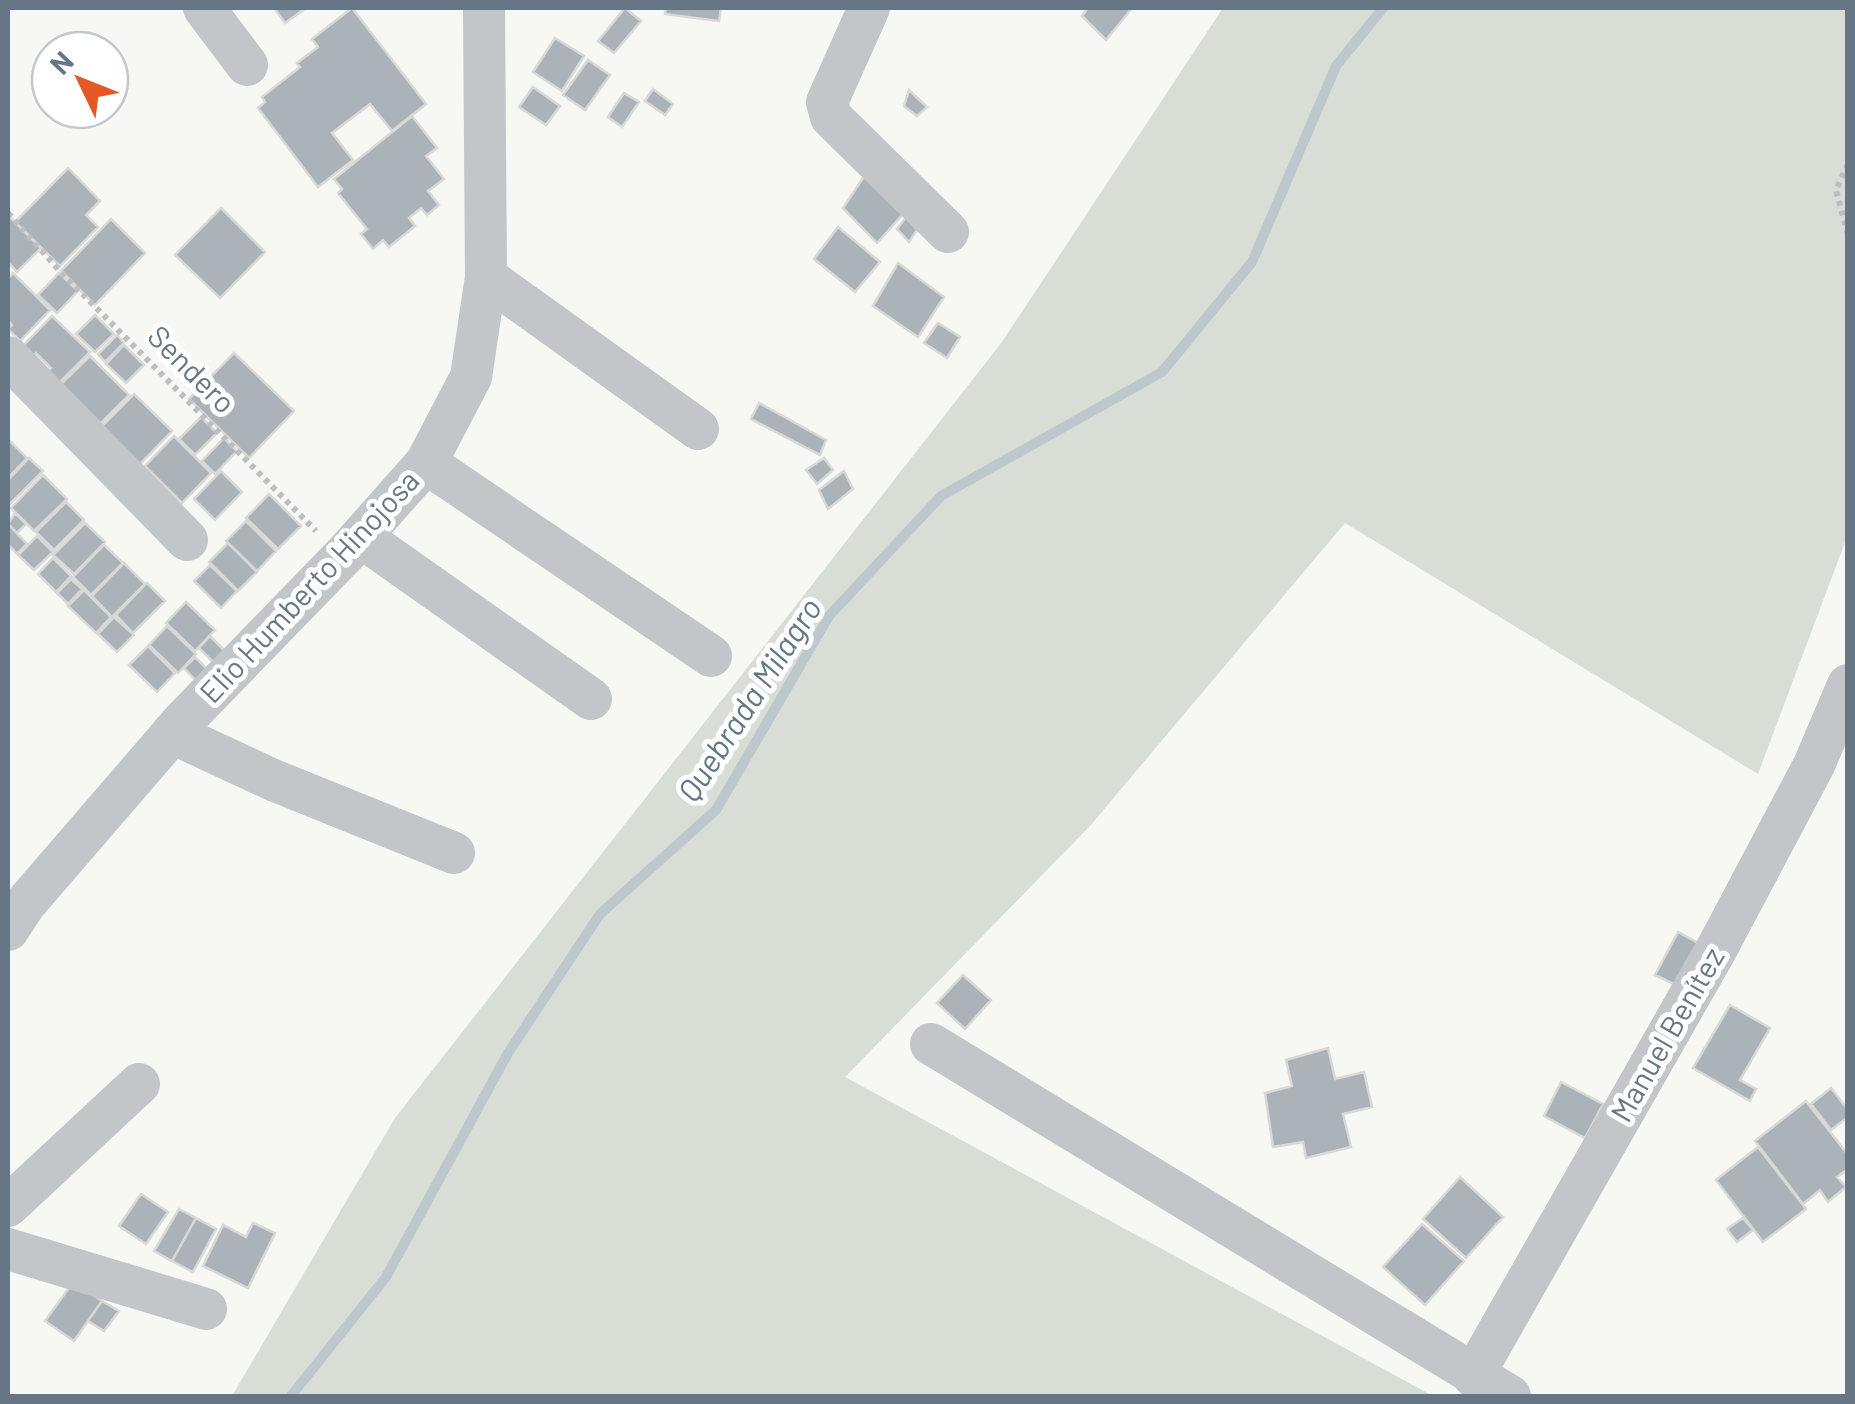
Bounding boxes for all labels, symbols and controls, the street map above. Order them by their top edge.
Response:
north arrow [30,30,130,130]
text: N [42,44,80,81]
street label: Sendero [141,317,244,420]
street label: Elio Humberto Hinojosa [191,462,426,709]
water label: Quebrada Milagro [668,590,828,808]
street label: Manuel Benítez [1602,941,1731,1127]

